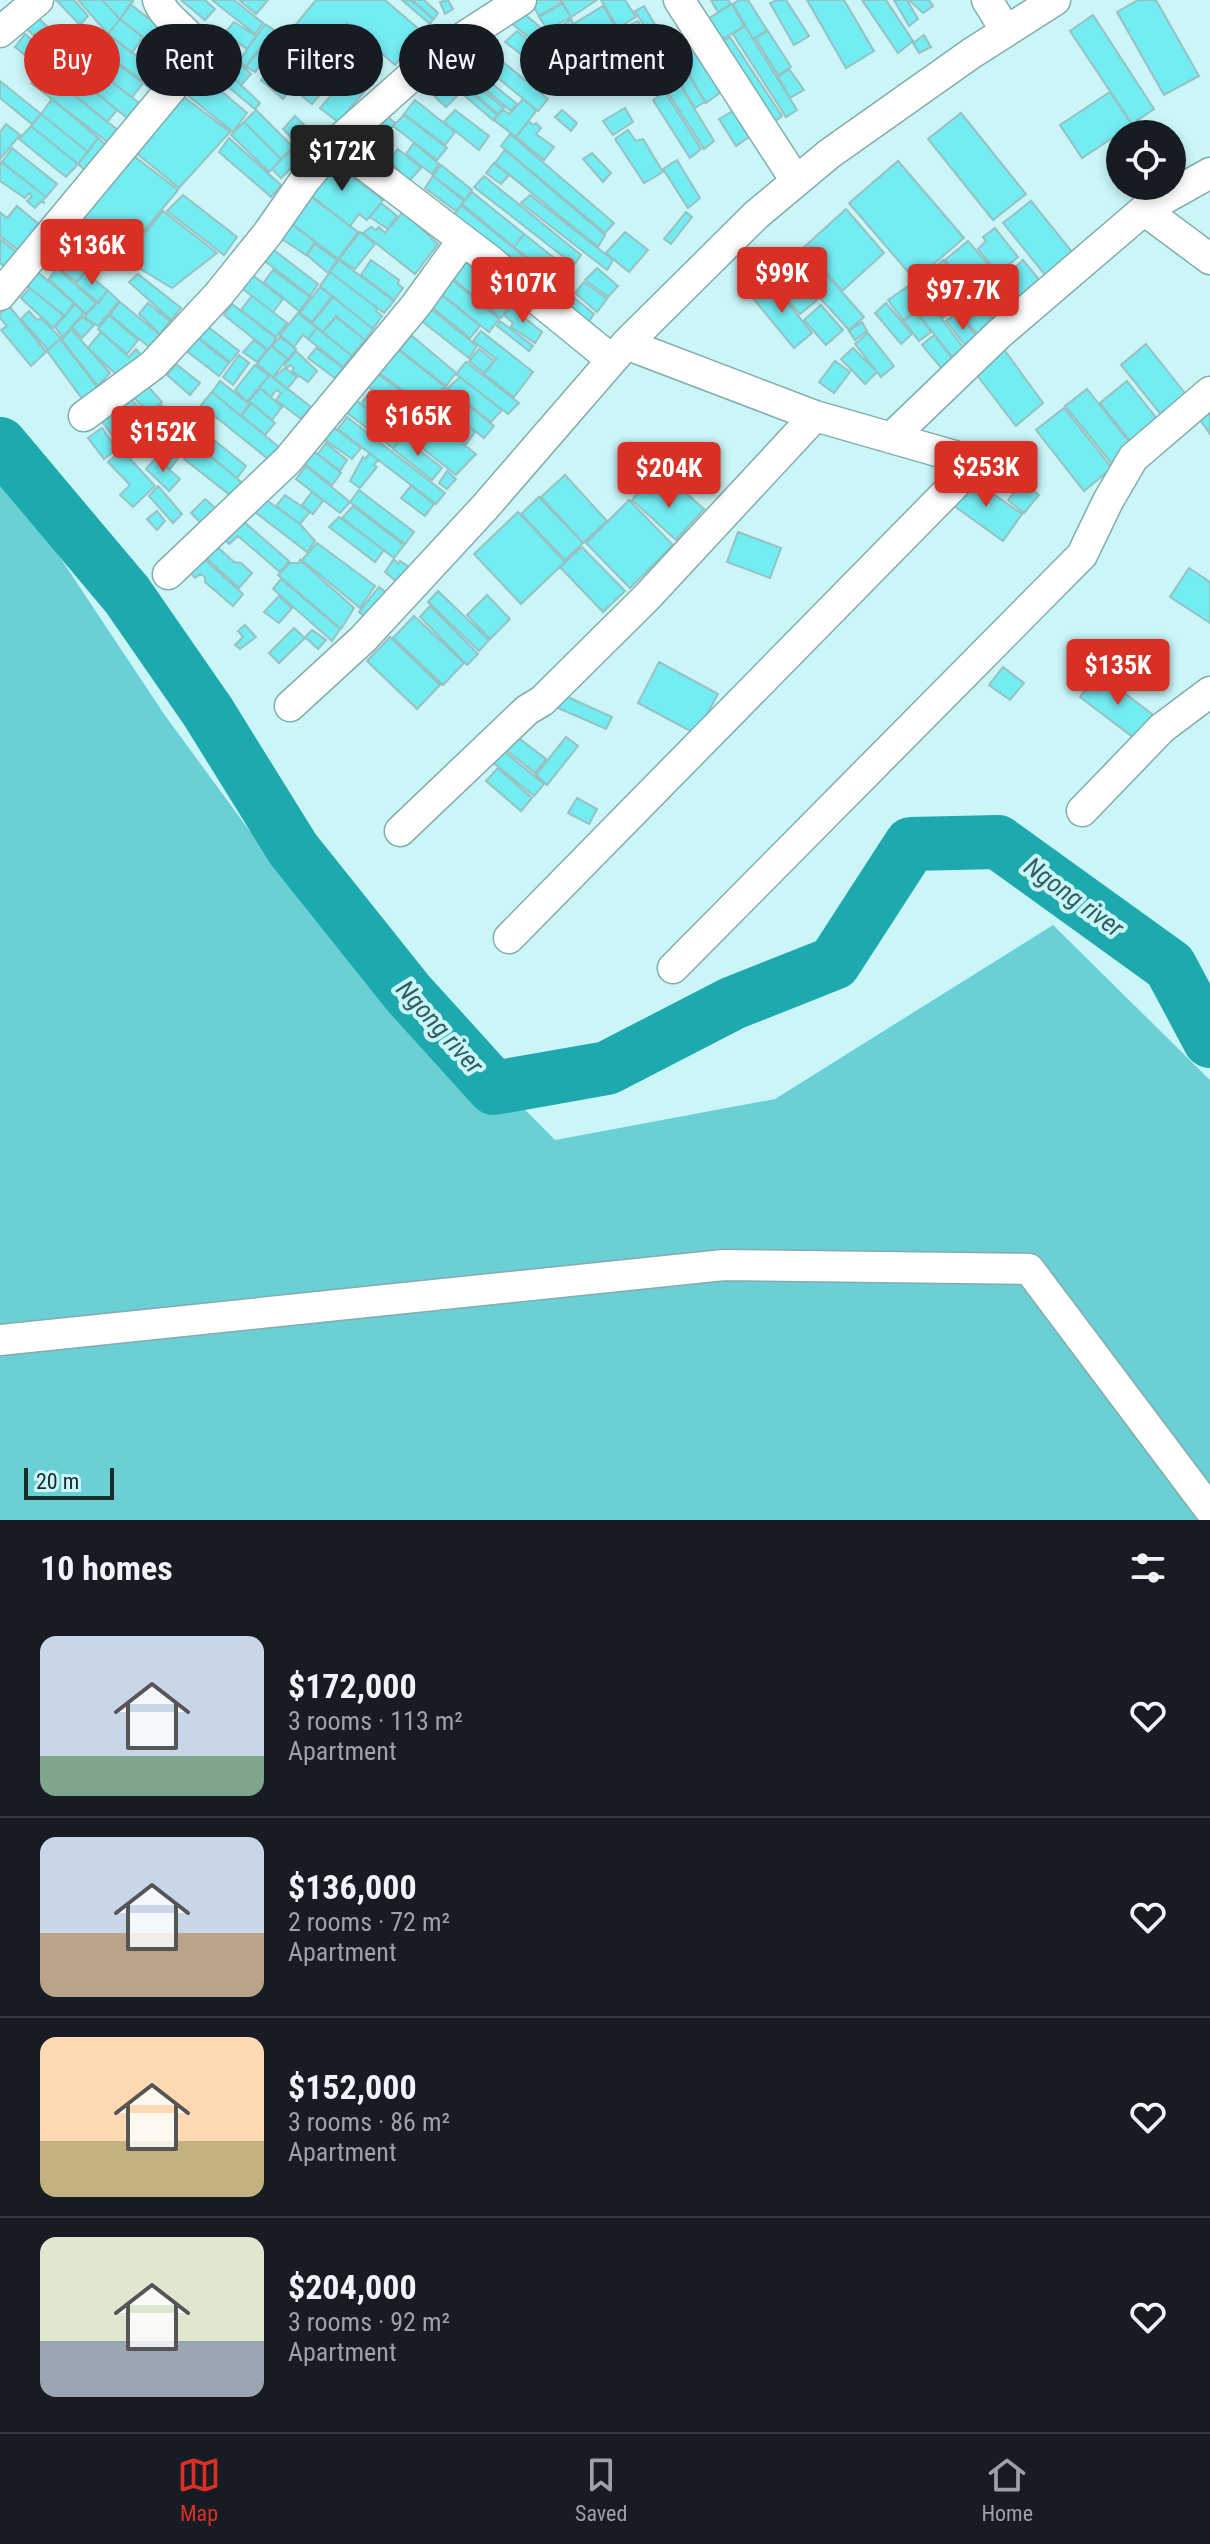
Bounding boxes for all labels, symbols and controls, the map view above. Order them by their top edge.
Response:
chip: Buy [24,24,120,96]
chip: Rent [136,24,242,96]
chip: Filters [258,24,383,96]
chip: New [399,24,504,96]
chip: Apartment [520,24,693,96]
map controls [1106,120,1186,200]
button: locate [1106,120,1186,200]
pin: $172K [286,125,398,193]
text: $172K [309,136,375,166]
pin: $136K [36,219,148,287]
text: $136K [59,230,125,260]
pin: $99K [735,247,829,315]
pin: $107K [467,257,579,325]
text: $99K [755,258,809,288]
pin: $97.7K [898,264,1028,332]
text: $107K [490,268,556,298]
text: $97.7K [926,275,1000,305]
pin: $165K [362,390,474,458]
text: $165K [385,401,451,431]
pin: $152K [107,406,219,474]
text: $152K [130,417,196,447]
pin: $253K [930,441,1042,509]
pin: $204K [613,442,725,510]
text: $253K [953,452,1019,482]
text: $204K [636,453,702,483]
pin: $135K [1062,639,1174,707]
text: $135K [1085,650,1151,680]
water label: Ngong river [1019,851,1130,944]
water label: Ngong river [390,974,490,1081]
scale bar [24,1464,114,1500]
text: 20 m [36,1469,79,1494]
icon: filters [1126,1546,1170,1590]
text: 10 homes [40,1548,173,1588]
text: $172,000 [288,1666,417,1706]
icon: home [104,1668,200,1764]
icon: heart [1126,1694,1170,1738]
text: 3 rooms · 113 m² [288,1706,463,1736]
text: Apartment [288,1736,397,1766]
text: $136,000 [288,1867,417,1907]
icon: home [104,1869,200,1965]
icon: heart [1126,1895,1170,1939]
text: 2 rooms · 72 m² [288,1907,450,1937]
text: Apartment [288,1937,397,1967]
text: $152,000 [288,2067,417,2107]
icon: home [104,2069,200,2165]
icon: heart [1126,2095,1170,2139]
text: 3 rooms · 86 m² [288,2107,450,2137]
text: Apartment [288,2137,397,2167]
text: $204,000 [288,2267,417,2307]
icon: home [104,2269,200,2365]
icon: heart [1126,2295,1170,2339]
text: 3 rooms · 92 m² [288,2307,450,2337]
text: Apartment [288,2337,397,2367]
tab: Map [177,2453,221,2526]
tab: Saved [575,2453,627,2526]
tab: Home [981,2453,1033,2526]

